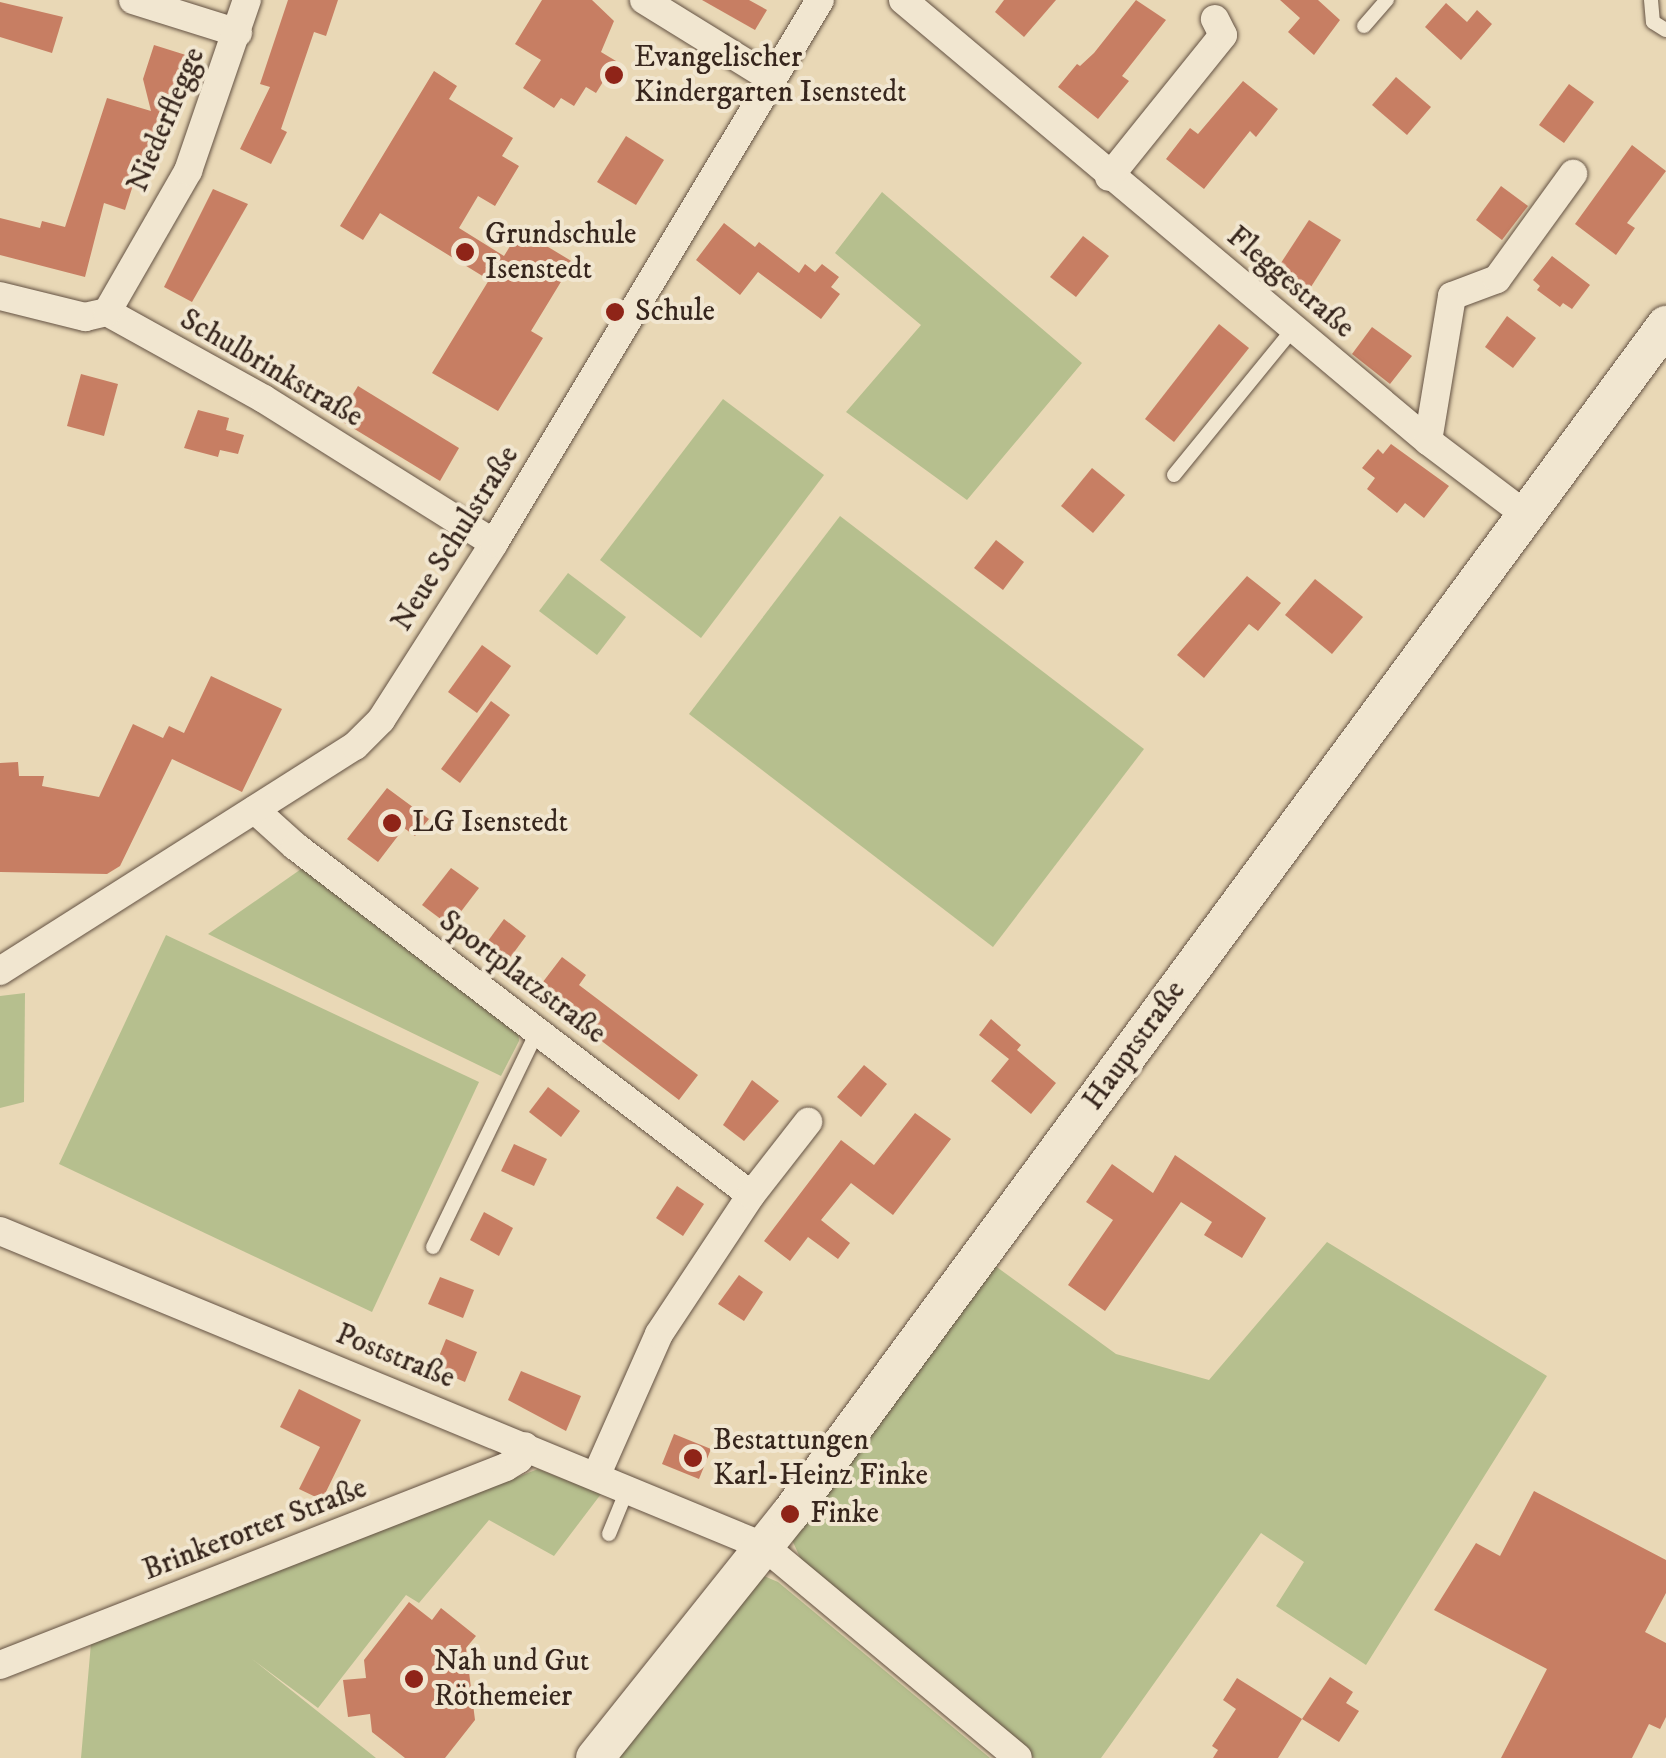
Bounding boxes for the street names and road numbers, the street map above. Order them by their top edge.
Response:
street label: Niederflegge [120,42,214,198]
street label: Fleggestraße [1219,219,1361,347]
street label: Schulbrinkstraße [173,302,369,436]
street label: Neue Schulstraße [385,440,527,638]
street label: Sportplatzstraße [432,904,612,1052]
street label: Hauptstraße [1076,974,1194,1118]
street label: Poststraße [330,1317,460,1397]
street label: Brinkerorter Straße [138,1471,372,1589]

